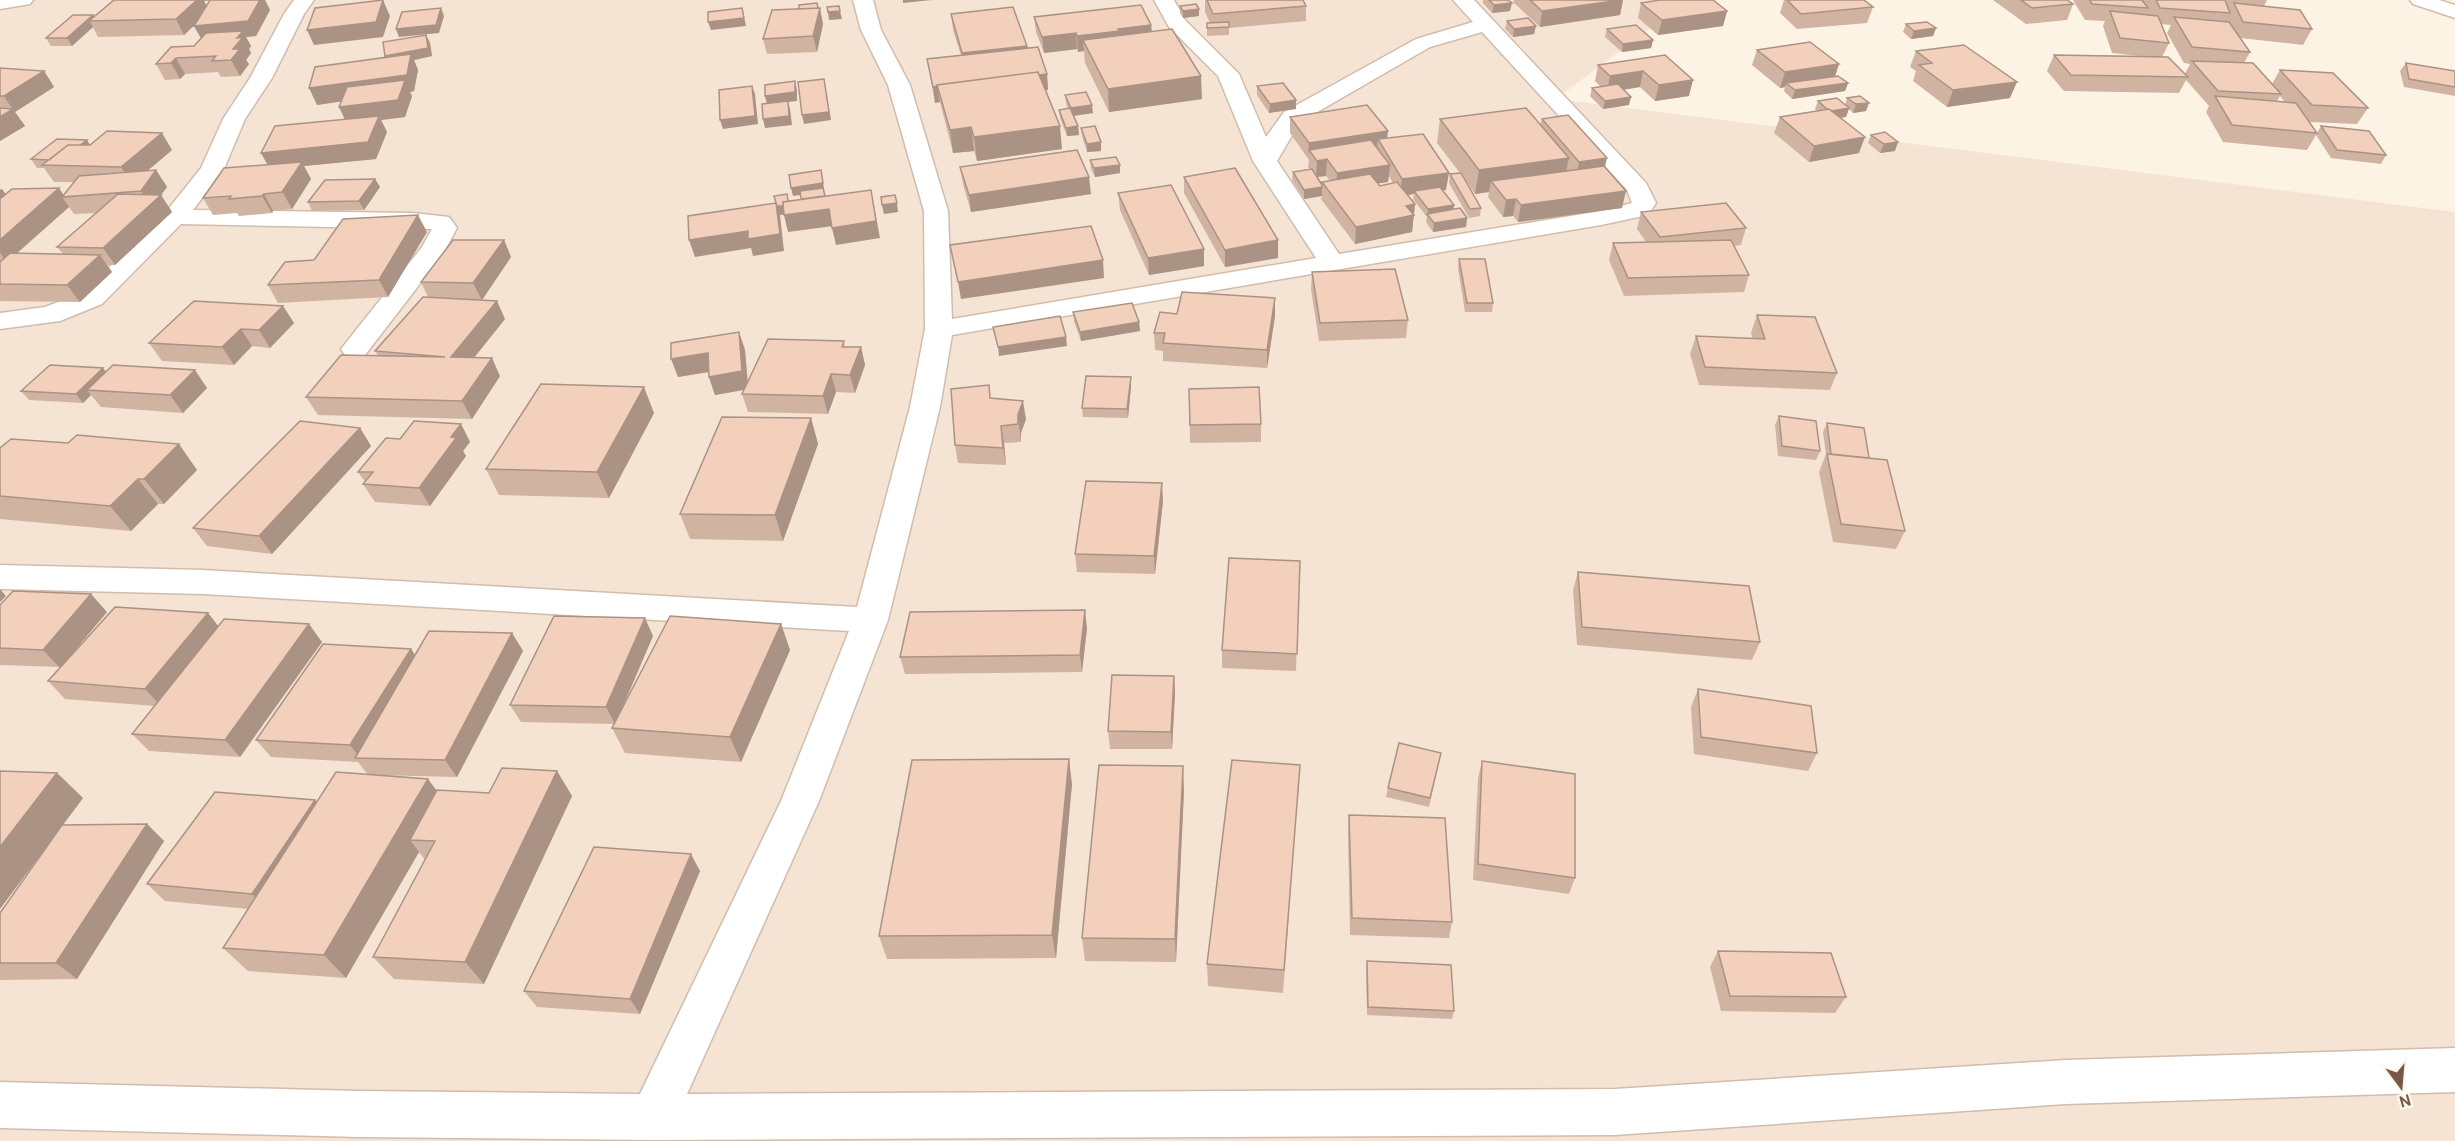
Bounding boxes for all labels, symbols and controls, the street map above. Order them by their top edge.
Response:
north arrow [2371,1057,2431,1117]
text: N [2397,1090,2413,1112]

